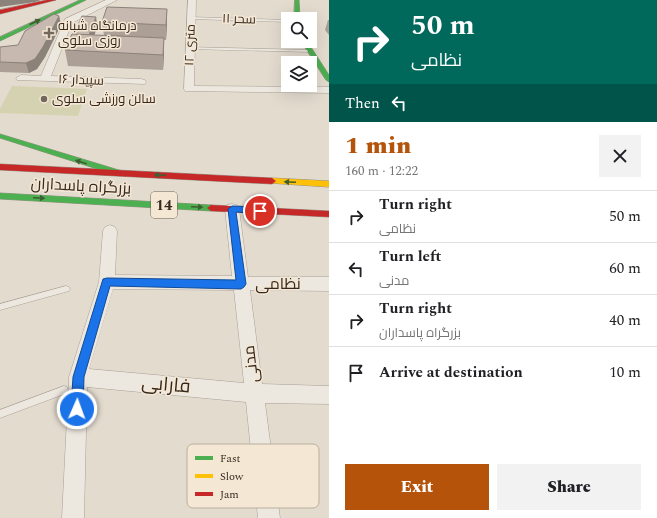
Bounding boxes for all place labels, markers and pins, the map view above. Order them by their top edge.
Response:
place label: درمانگاه شبانه روزی سلوی [58,16,137,51]
marker: درمانگاه شبانه روزی سلوی [43,27,55,39]
place label: سالن ورزشی سلوی [52,89,156,109]
marker: سالن ورزشی سلوی [39,94,49,104]
pin [243,194,277,228]

